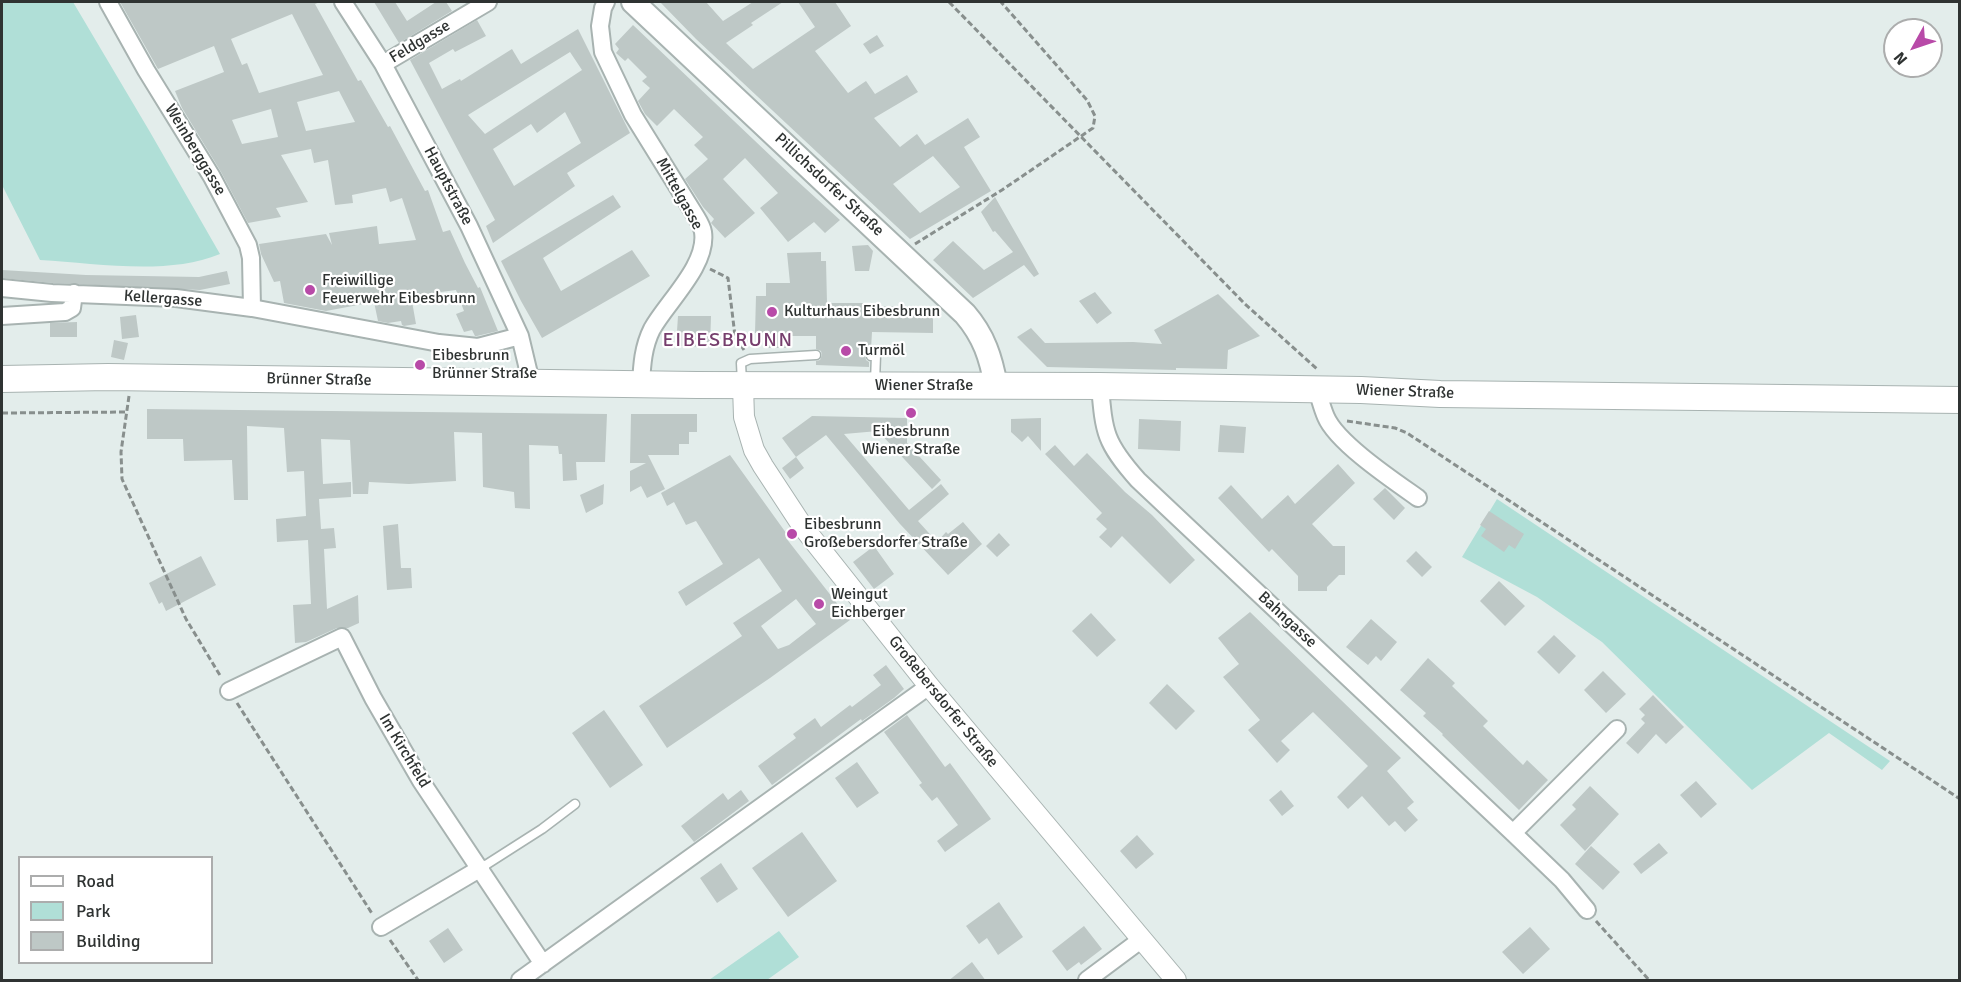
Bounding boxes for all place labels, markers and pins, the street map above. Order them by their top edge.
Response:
place label: Freiwillige Feuerwehr Eibesbrunn [322,271,476,309]
marker: Freiwillige Feuerwehr Eibesbrunn [303,283,317,297]
place label: Kulturhaus Eibesbrunn [784,302,940,322]
marker: Kulturhaus Eibesbrunn [765,305,779,319]
place label: Turmöl [858,341,905,361]
marker: Turmöl [839,344,853,358]
place label: Eibesbrunn Brünner Straße [432,346,537,384]
marker: Eibesbrunn Brünner Straße [413,358,427,372]
marker: Eibesbrunn Wiener Straße [904,406,918,420]
place label: Eibesbrunn Wiener Straße [862,422,960,460]
place label: Eibesbrunn Großebersdorfer Straße [804,515,968,553]
marker: Eibesbrunn Großebersdorfer Straße [785,527,799,541]
place label: Weingut Eichberger [831,585,905,623]
marker: Weingut Eichberger [812,597,826,611]

